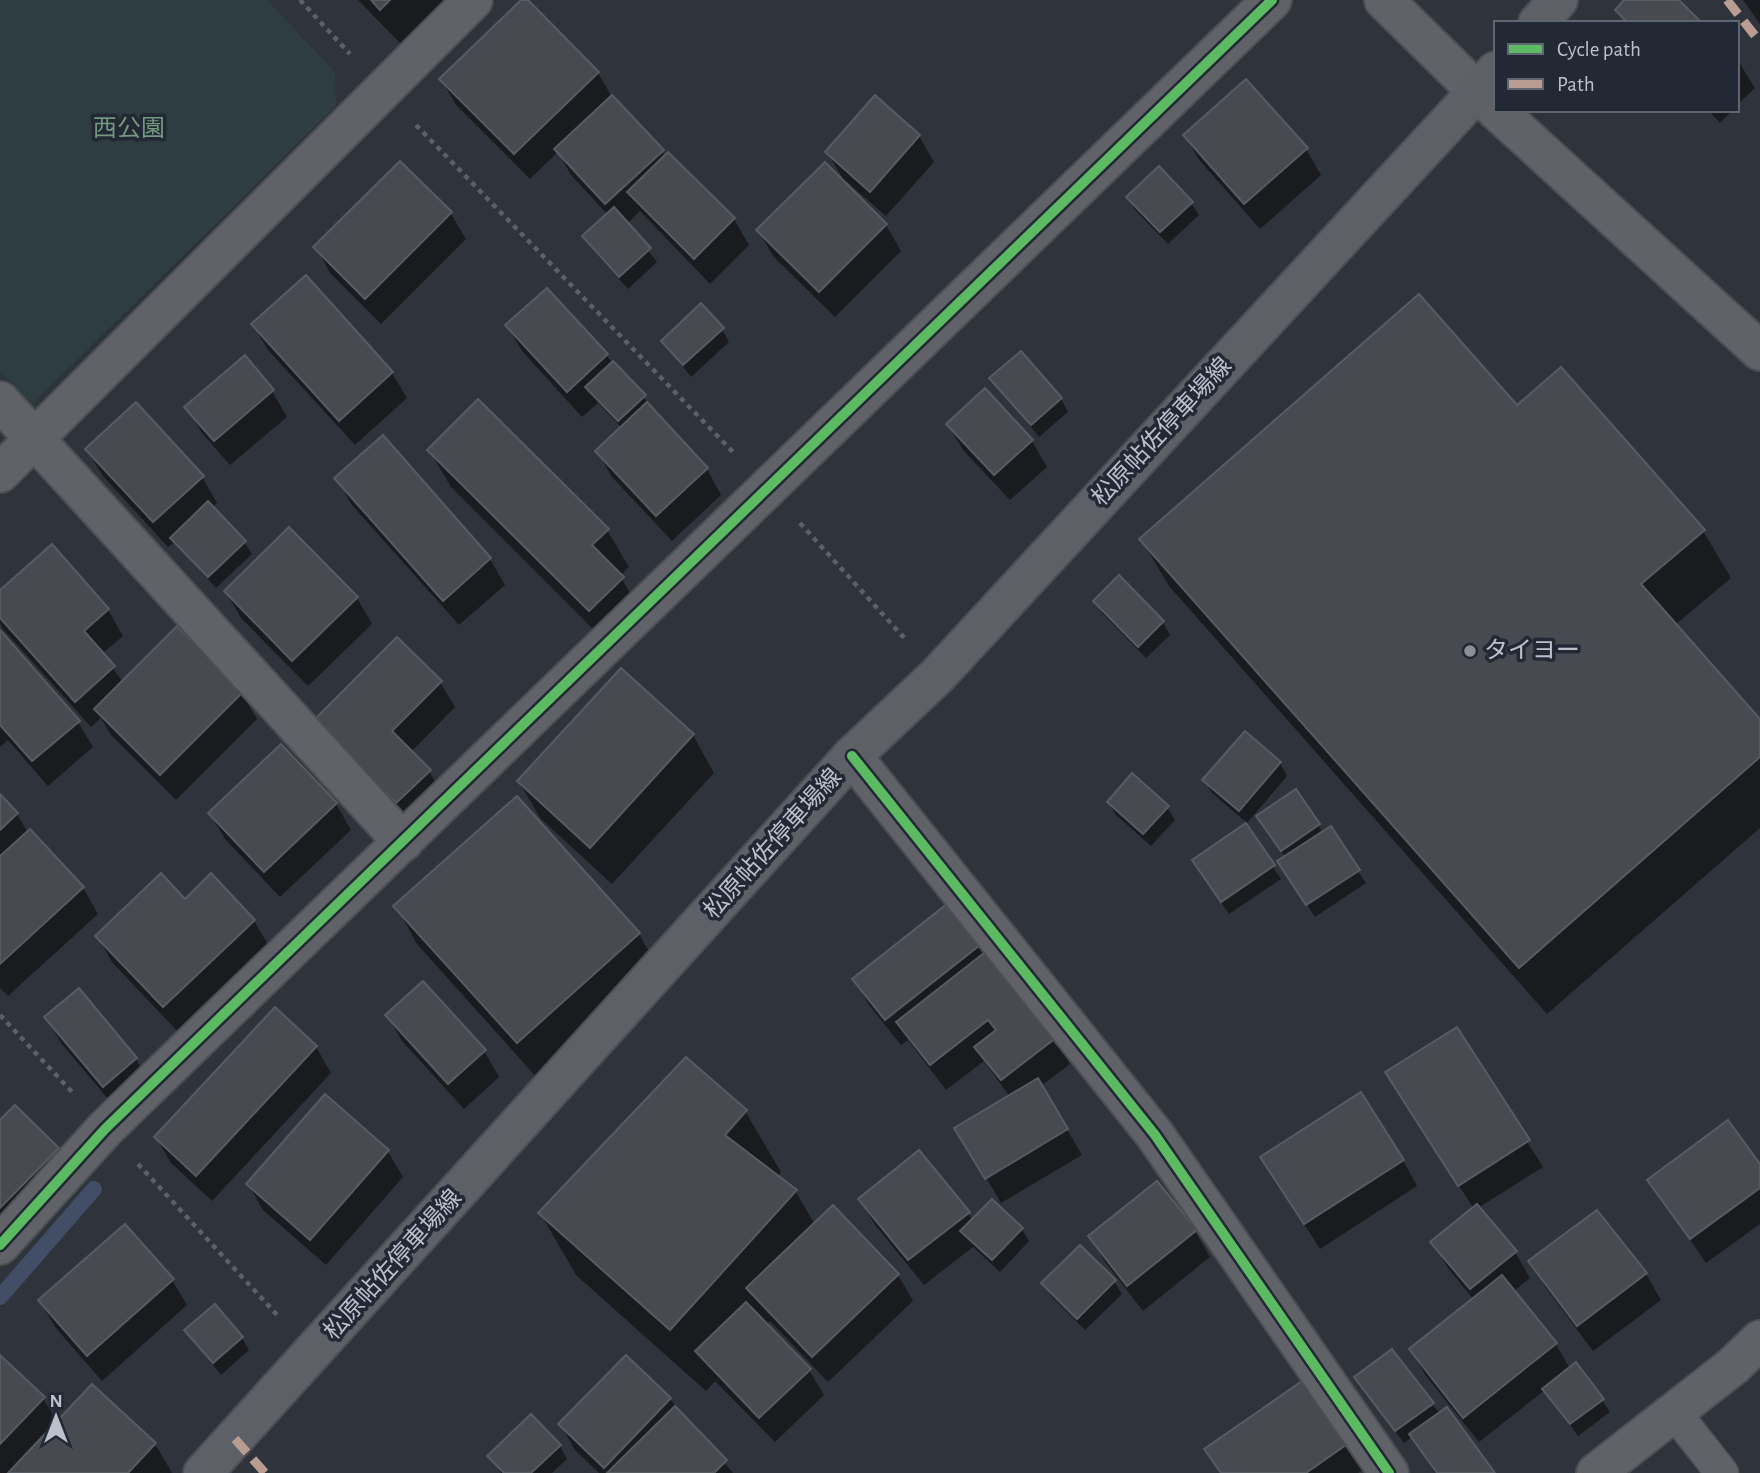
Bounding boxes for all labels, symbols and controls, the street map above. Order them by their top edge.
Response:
legend [1494,21,1739,112]
text: Cycle path [1557,39,1641,60]
text: Path [1557,74,1595,95]
park label: 西公園 [93,116,165,141]
street label: 松原帖佐停車場線 [1086,352,1236,510]
place label: タイヨー [1484,638,1580,663]
marker: タイヨー [1462,643,1478,659]
street label: 松原帖佐停車場線 [698,763,846,923]
street label: 松原帖佐停車場線 [318,1184,466,1344]
north arrow [21,1382,91,1452]
text: N [49,1392,63,1411]

